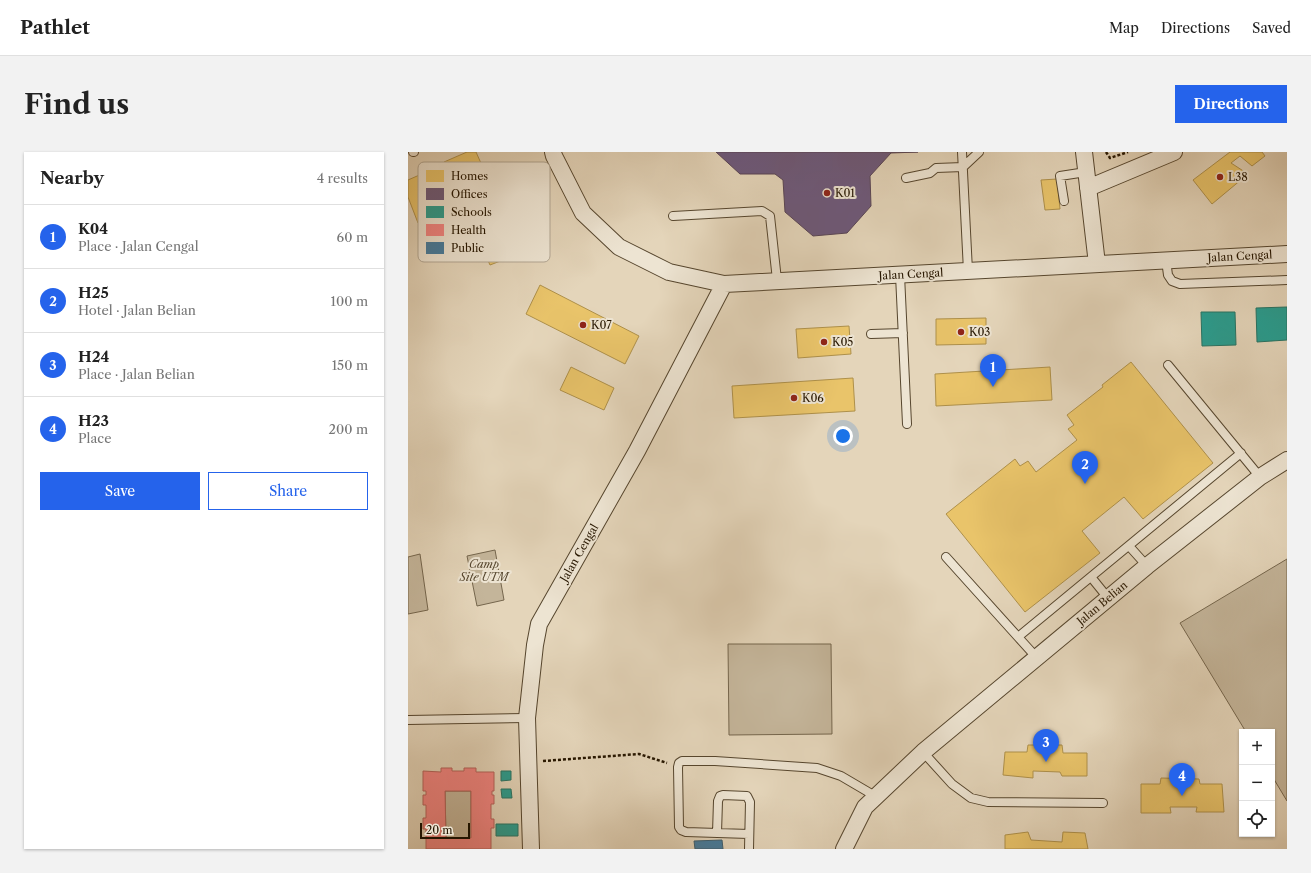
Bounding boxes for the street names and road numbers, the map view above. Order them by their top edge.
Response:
street label: Jalan Cengal [1205,247,1273,265]
street label: Jalan Cengal [876,265,944,283]
street label: Jalan Cengal [556,521,602,586]
street label: Jalan Belian [1072,578,1130,629]

